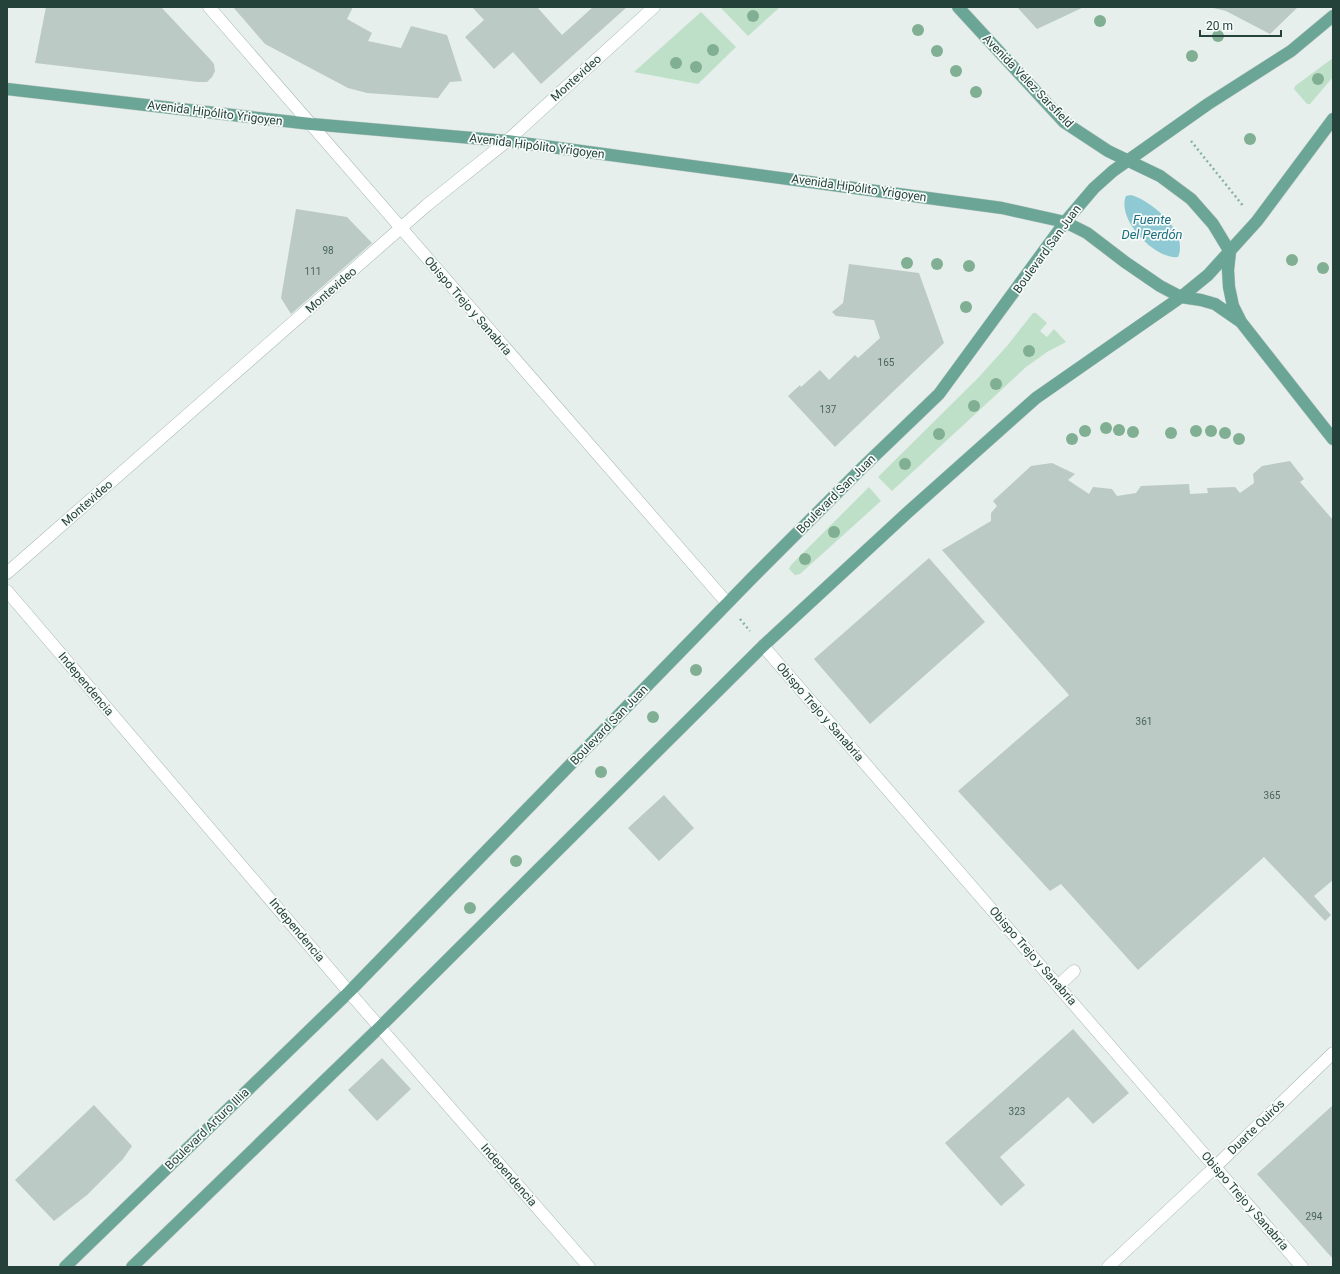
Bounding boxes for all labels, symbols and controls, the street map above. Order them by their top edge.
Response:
scale bar [1200,12,1281,38]
text: 20 m [1206,19,1233,33]
street label: Avenida Vélez Sarsfield [980,32,1076,130]
street label: Montevideo [548,52,604,104]
street label: Avenida Hipólito Yrigoyen [147,98,283,128]
street label: Avenida Hipólito Yrigoyen [469,131,605,161]
street label: Avenida Hipólito Yrigoyen [791,172,927,204]
street label: Boulevard San Juan [1010,202,1084,296]
water label: Fuente Del Perdón [1121,212,1183,242]
house number: 98 [322,245,334,256]
street label: Obispo Trejo y Sanabria [421,254,515,358]
street label: Montevideo [303,264,359,316]
house number: 111 [305,266,321,277]
house number: 165 [878,357,895,368]
house number: 137 [820,404,837,415]
street label: Boulevard San Juan [794,452,878,536]
street label: Montevideo [59,477,115,529]
street label: Independencia [55,650,117,718]
street label: Obispo Trejo y Sanabria [773,660,867,764]
street label: Boulevard San Juan [567,682,651,768]
house number: 361 [1136,716,1152,727]
house number: 365 [1264,790,1281,801]
street label: Independencia [266,896,328,964]
street label: Obispo Trejo y Sanabria [986,904,1080,1008]
street label: Boulevard Arturo Illia [162,1085,252,1173]
street label: Duarte Quirós [1225,1096,1287,1158]
house number: 323 [1009,1106,1025,1117]
street label: Independencia [478,1141,540,1209]
street label: Obispo Trejo y Sanabria [1198,1149,1292,1253]
house number: 294 [1306,1211,1323,1222]

